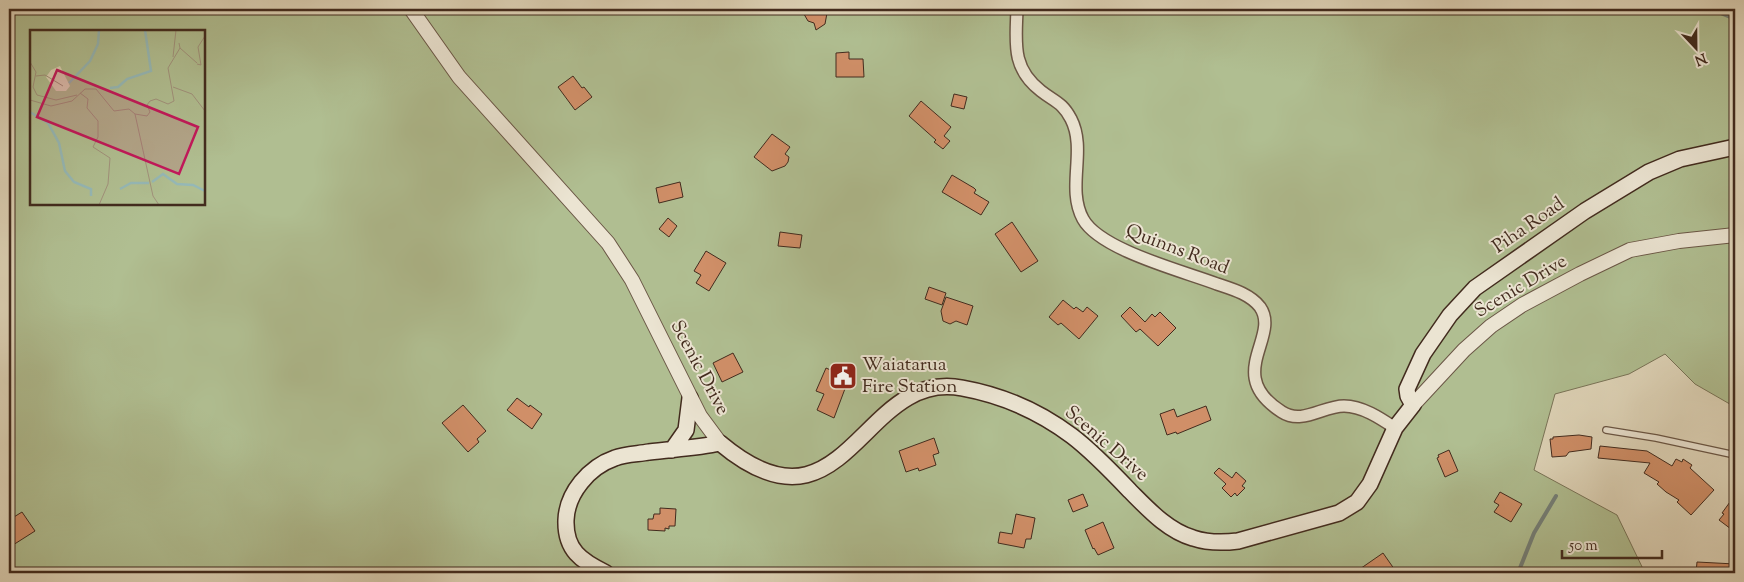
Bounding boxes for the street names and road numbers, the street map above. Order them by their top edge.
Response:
street label: Piha Road [1487,191,1571,261]
street label: Quinns Road [1121,218,1233,282]
street label: Scenic Drive [1470,249,1572,325]
street label: Scenic Drive [663,316,735,420]
street label: Scenic Drive [1058,400,1154,488]

